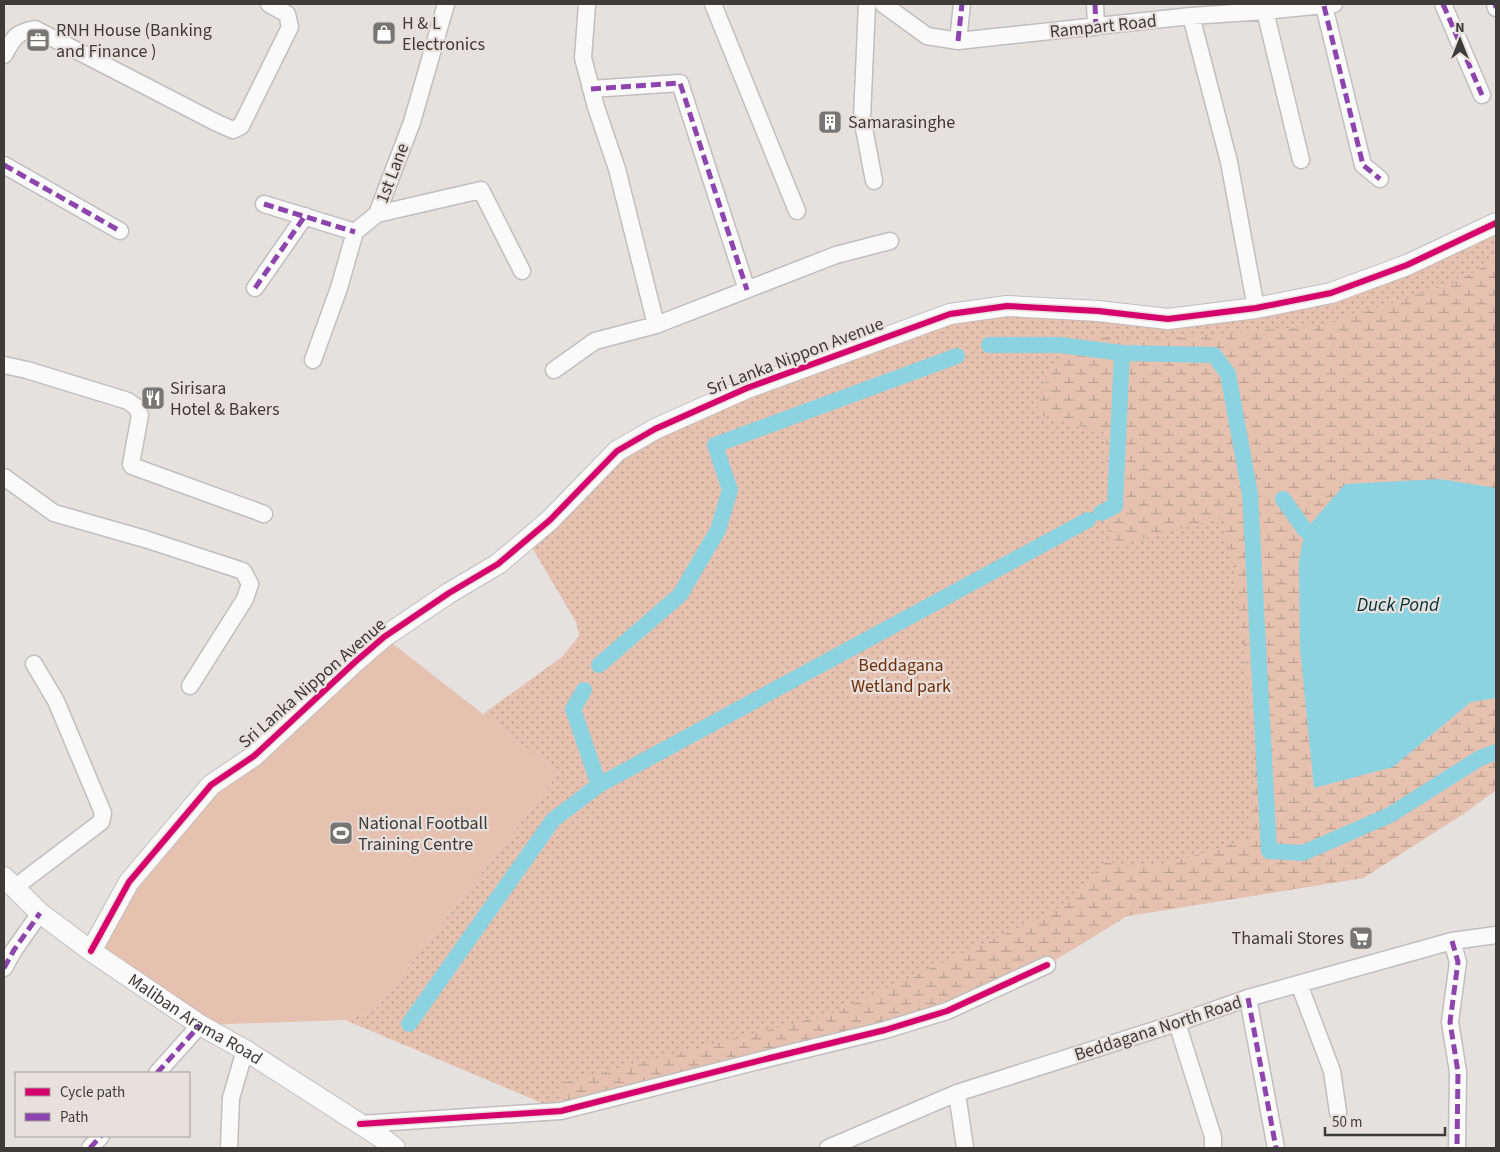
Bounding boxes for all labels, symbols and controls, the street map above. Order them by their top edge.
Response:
street label: Rampart Road [1048,8,1158,45]
place label: H & L Electronics [402,11,485,57]
north arrow [1435,15,1485,65]
place label: RNH House (Banking and Finance ) [56,18,212,64]
text: N [1455,18,1465,38]
shop icon: H & L Electronics [371,20,397,46]
office icon: RNH House (Banking and Finance ) [25,27,51,53]
building icon: Samarasinghe [817,109,843,135]
place label: Samarasinghe [848,110,955,135]
street label: 1st Lane [370,140,415,207]
street label: Sri Lanka Nippon Avenue [703,311,887,402]
place label: Sirisara Hotel & Bakers [170,376,280,422]
restaurant icon: Sirisara Hotel & Bakers [140,385,166,411]
water label: Duck Pond [1357,592,1440,619]
street label: Sri Lanka Nippon Avenue [233,612,391,754]
park label: Beddagana Wetland park [851,653,951,699]
place label: National Football Training Centre [358,811,488,857]
sports icon: National Football Training Centre [328,820,354,846]
supermarket icon: Thamali Stores [1348,925,1374,951]
place label: Thamali Stores [1232,926,1344,951]
street label: Maliban Arama Road [123,968,267,1071]
street label: Beddagana North Road [1071,990,1245,1067]
legend [15,1072,190,1137]
text: Cycle path [60,1082,125,1103]
scale bar [1325,1104,1445,1136]
text: Path [60,1107,88,1128]
text: 50 m [1332,1112,1362,1133]

